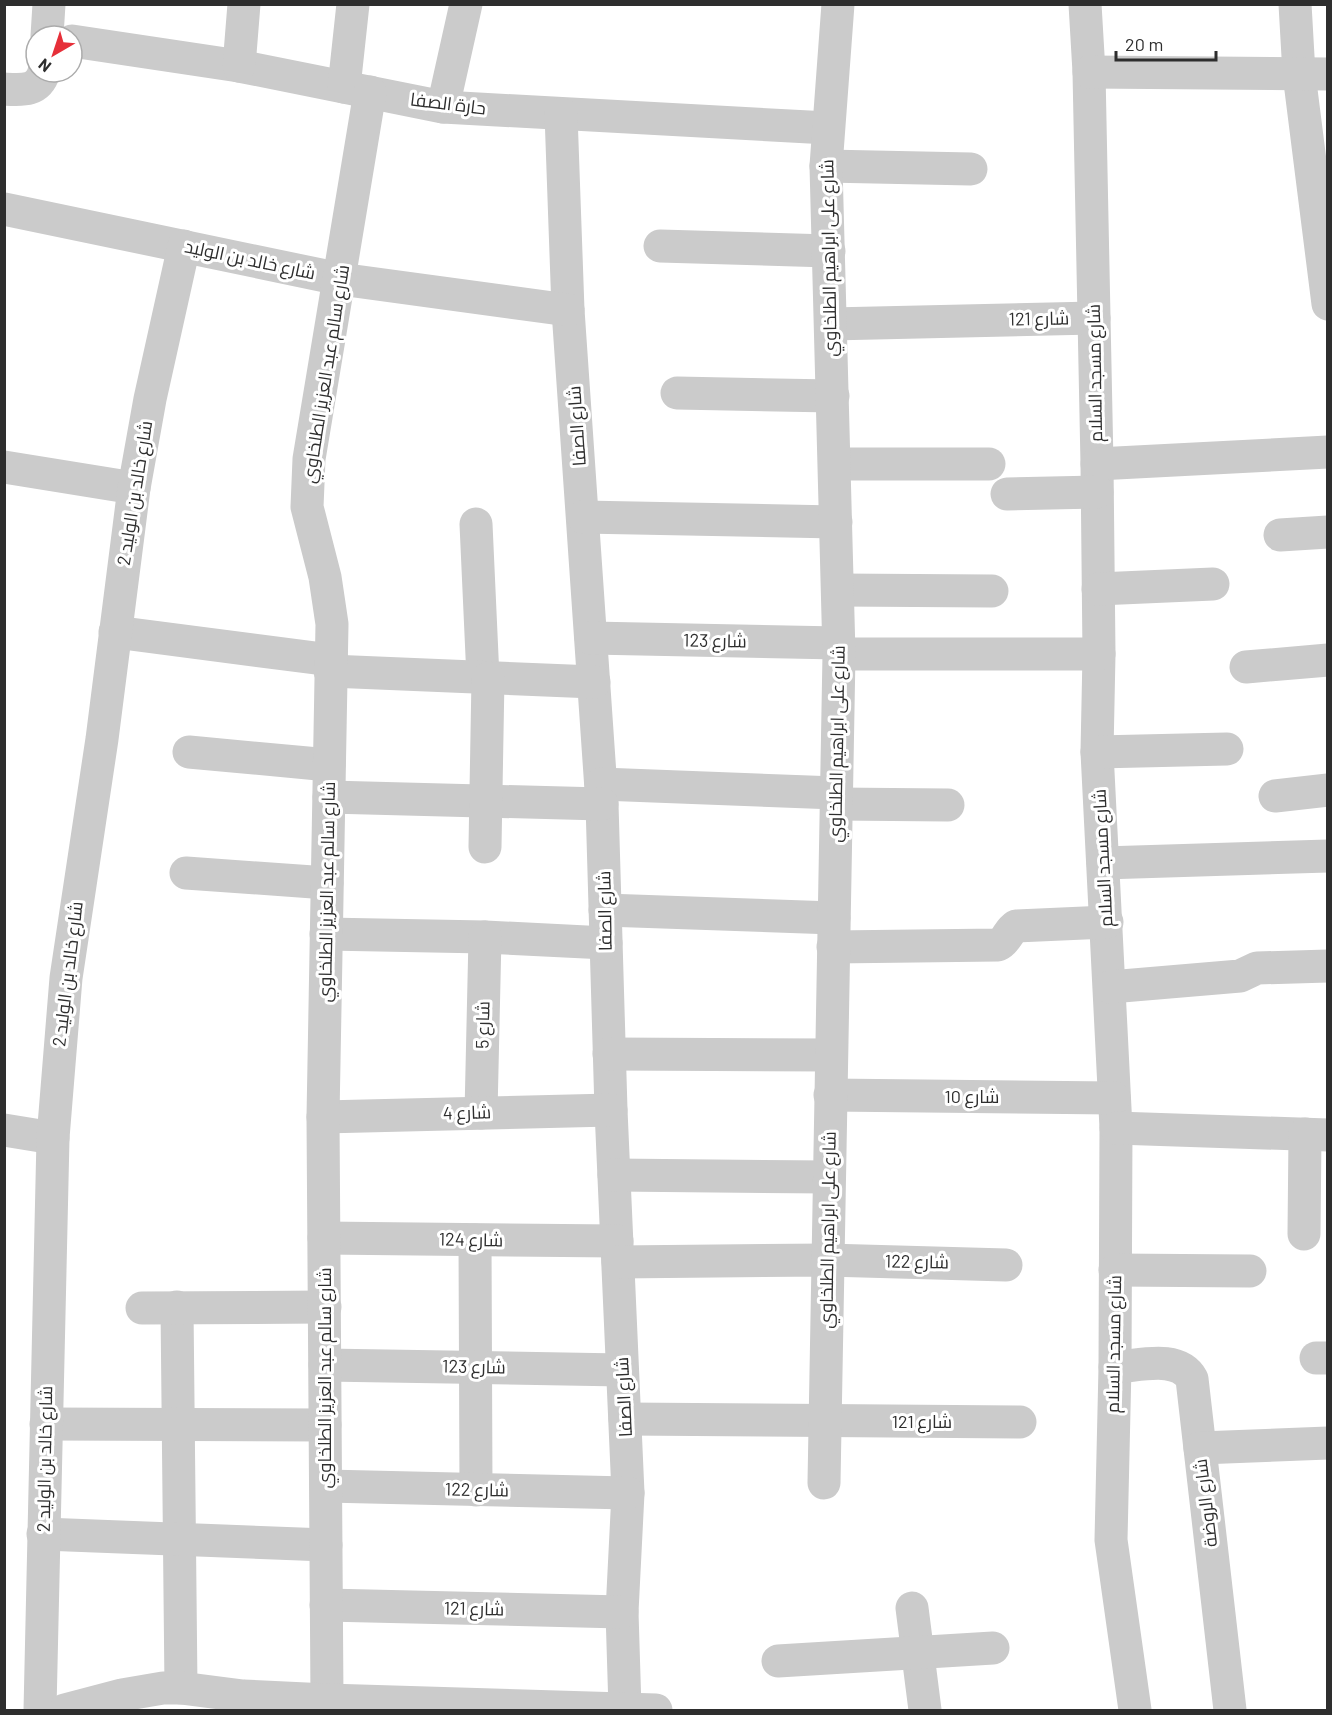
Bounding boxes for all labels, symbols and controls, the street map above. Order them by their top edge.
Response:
north arrow [24,24,84,84]
scale bar [1116,24,1216,62]
text: 20 m [1125,33,1163,55]
text: N [34,55,54,77]
street label: حارة الصفا [409,87,487,120]
street label: شارع على ابراهيم الطلخاوي [815,159,845,357]
street label: شارع خالد بن الوليد [182,234,318,286]
street label: شارع سالم عبد العزيز الطلخاوي [297,263,357,485]
street label: شارع مسجد السلام [1082,304,1108,442]
street label: شارع 121 [1009,306,1069,332]
street label: شارع الصفا [562,385,592,467]
street label: شارع خالد بن الوليد 2 [112,419,158,567]
street label: شارع 123 [683,628,747,654]
street label: شارع على ابراهيم الطلخاوي [823,645,853,843]
street label: شارع سالم عبد العزيز الطلخاوي [313,781,343,1003]
street label: شارع مسجد السلام [1087,788,1119,928]
street label: شارع الصفا [592,871,618,951]
street label: شارع خالد بن الوليد 2 [47,900,89,1048]
street label: شارع 5 [471,1001,495,1049]
street label: شارع 10 [945,1085,999,1109]
street label: شارع 4 [442,1100,492,1126]
street label: شارع على ابراهيم الطلخاوي [814,1131,844,1329]
street label: شارع 124 [439,1227,503,1253]
street label: شارع 122 [885,1249,949,1275]
street label: شارع سالم عبد العزيز الطلخاوي [313,1267,339,1489]
street label: شارع مسجد السلام [1101,1275,1127,1413]
street label: شارع 123 [442,1354,506,1380]
street label: شارع الصفا [610,1356,638,1438]
street label: شارع خالد بن الوليد 2 [32,1386,58,1532]
street label: شارع 121 [892,1410,952,1434]
street label: شارع الروضة [1189,1458,1223,1548]
street label: شارع 122 [445,1477,509,1503]
street label: شارع 121 [444,1596,504,1622]

